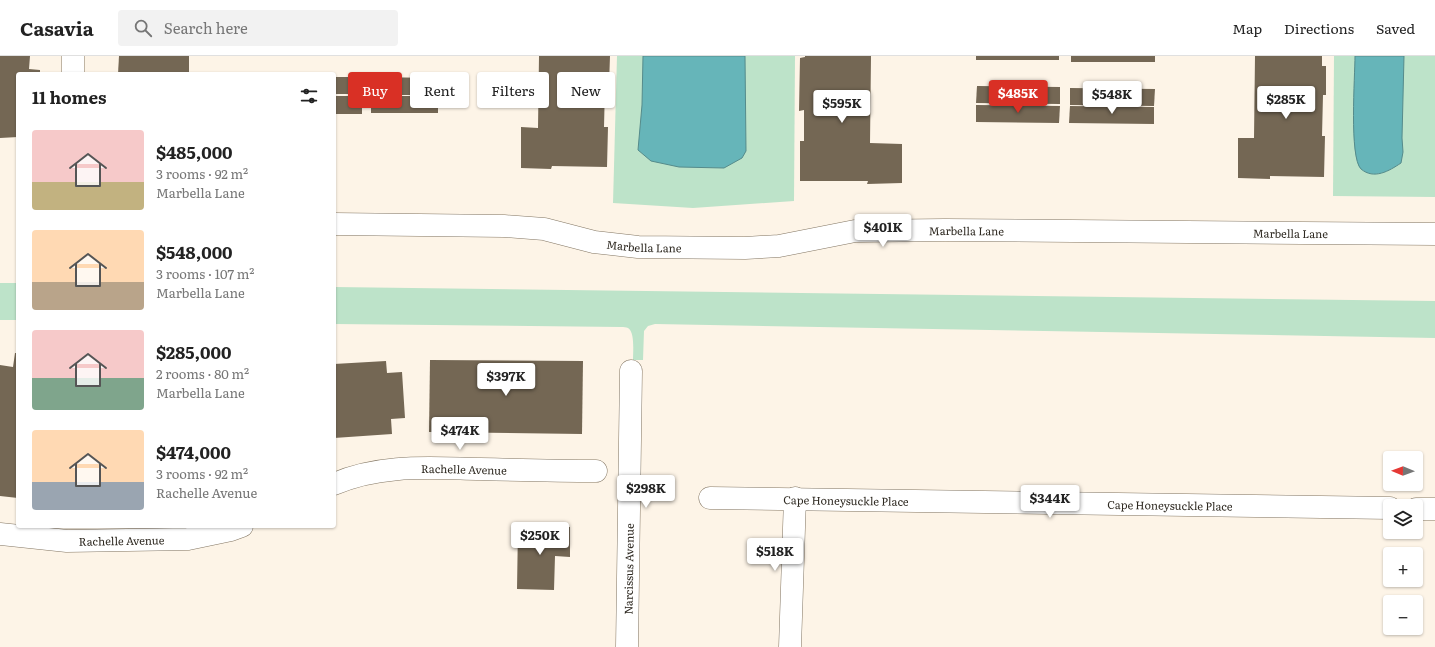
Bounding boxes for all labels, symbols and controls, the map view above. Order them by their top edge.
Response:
search box [118,10,398,46]
text: Casavia [20,14,94,42]
text: Search here [164,16,248,39]
icon: search [132,17,154,39]
text: Map [1232,18,1262,38]
text: Directions [1284,18,1354,38]
text: Saved [1376,18,1415,38]
chip: Buy [348,72,402,108]
chip: Rent [410,72,469,108]
chip: Filters [477,72,549,108]
chip: New [557,72,615,108]
pin: $485K [990,80,1046,114]
pin: $548K [1084,81,1140,115]
text: $485K [998,83,1038,102]
text: 11 homes [32,84,106,109]
text: $548K [1092,84,1132,103]
icon: filters [298,85,320,107]
pin: $285K [1258,86,1314,120]
text: $285K [1266,89,1306,108]
pin: $595K [814,90,870,124]
text: $595K [822,93,862,112]
text: $485,000 [156,139,233,164]
icon: home [64,146,112,194]
text: 3 rooms · 92 m² [156,164,248,183]
text: Marbella Lane [156,183,245,202]
pin: $401K [855,214,911,248]
text: $401K [863,217,903,236]
street label: Marbella Lane [929,222,1004,238]
street label: Marbella Lane [1253,225,1328,241]
street label: Marbella Lane [606,235,682,255]
text: $548,000 [156,239,233,264]
icon: home [64,246,112,294]
text: 3 rooms · 107 m² [156,264,254,283]
text: Marbella Lane [156,283,245,302]
text: $285,000 [156,339,231,364]
icon: home [64,346,112,394]
pin: $397K [478,363,534,397]
text: 2 rooms · 80 m² [156,364,249,383]
text: $397K [486,366,526,385]
text: Marbella Lane [156,383,245,402]
pin: $474K [432,417,488,451]
text: $474K [440,420,480,439]
text: $474,000 [156,439,231,464]
icon: home [64,446,112,494]
north arrow [1383,451,1423,491]
map controls [1383,451,1423,635]
street label: Rachelle Avenue [421,460,507,478]
text: 3 rooms · 92 m² [156,464,248,483]
pin: $298K [618,475,674,509]
text: $298K [626,478,666,497]
text: Rachelle Avenue [156,483,257,502]
pin: $344K [1022,485,1078,519]
text: $344K [1030,488,1070,507]
street label: Cape Honeysuckle Place [783,491,909,509]
street label: Cape Honeysuckle Place [1107,496,1233,514]
button: layers [1383,499,1423,539]
pin: $250K [512,522,568,556]
street label: Narcissus Avenue [619,523,637,615]
text: $250K [520,525,560,544]
street label: Rachelle Avenue [79,531,165,549]
pin: $518K [747,538,803,572]
text: $518K [756,541,794,560]
button: + [1383,547,1423,587]
button: − [1383,595,1423,635]

